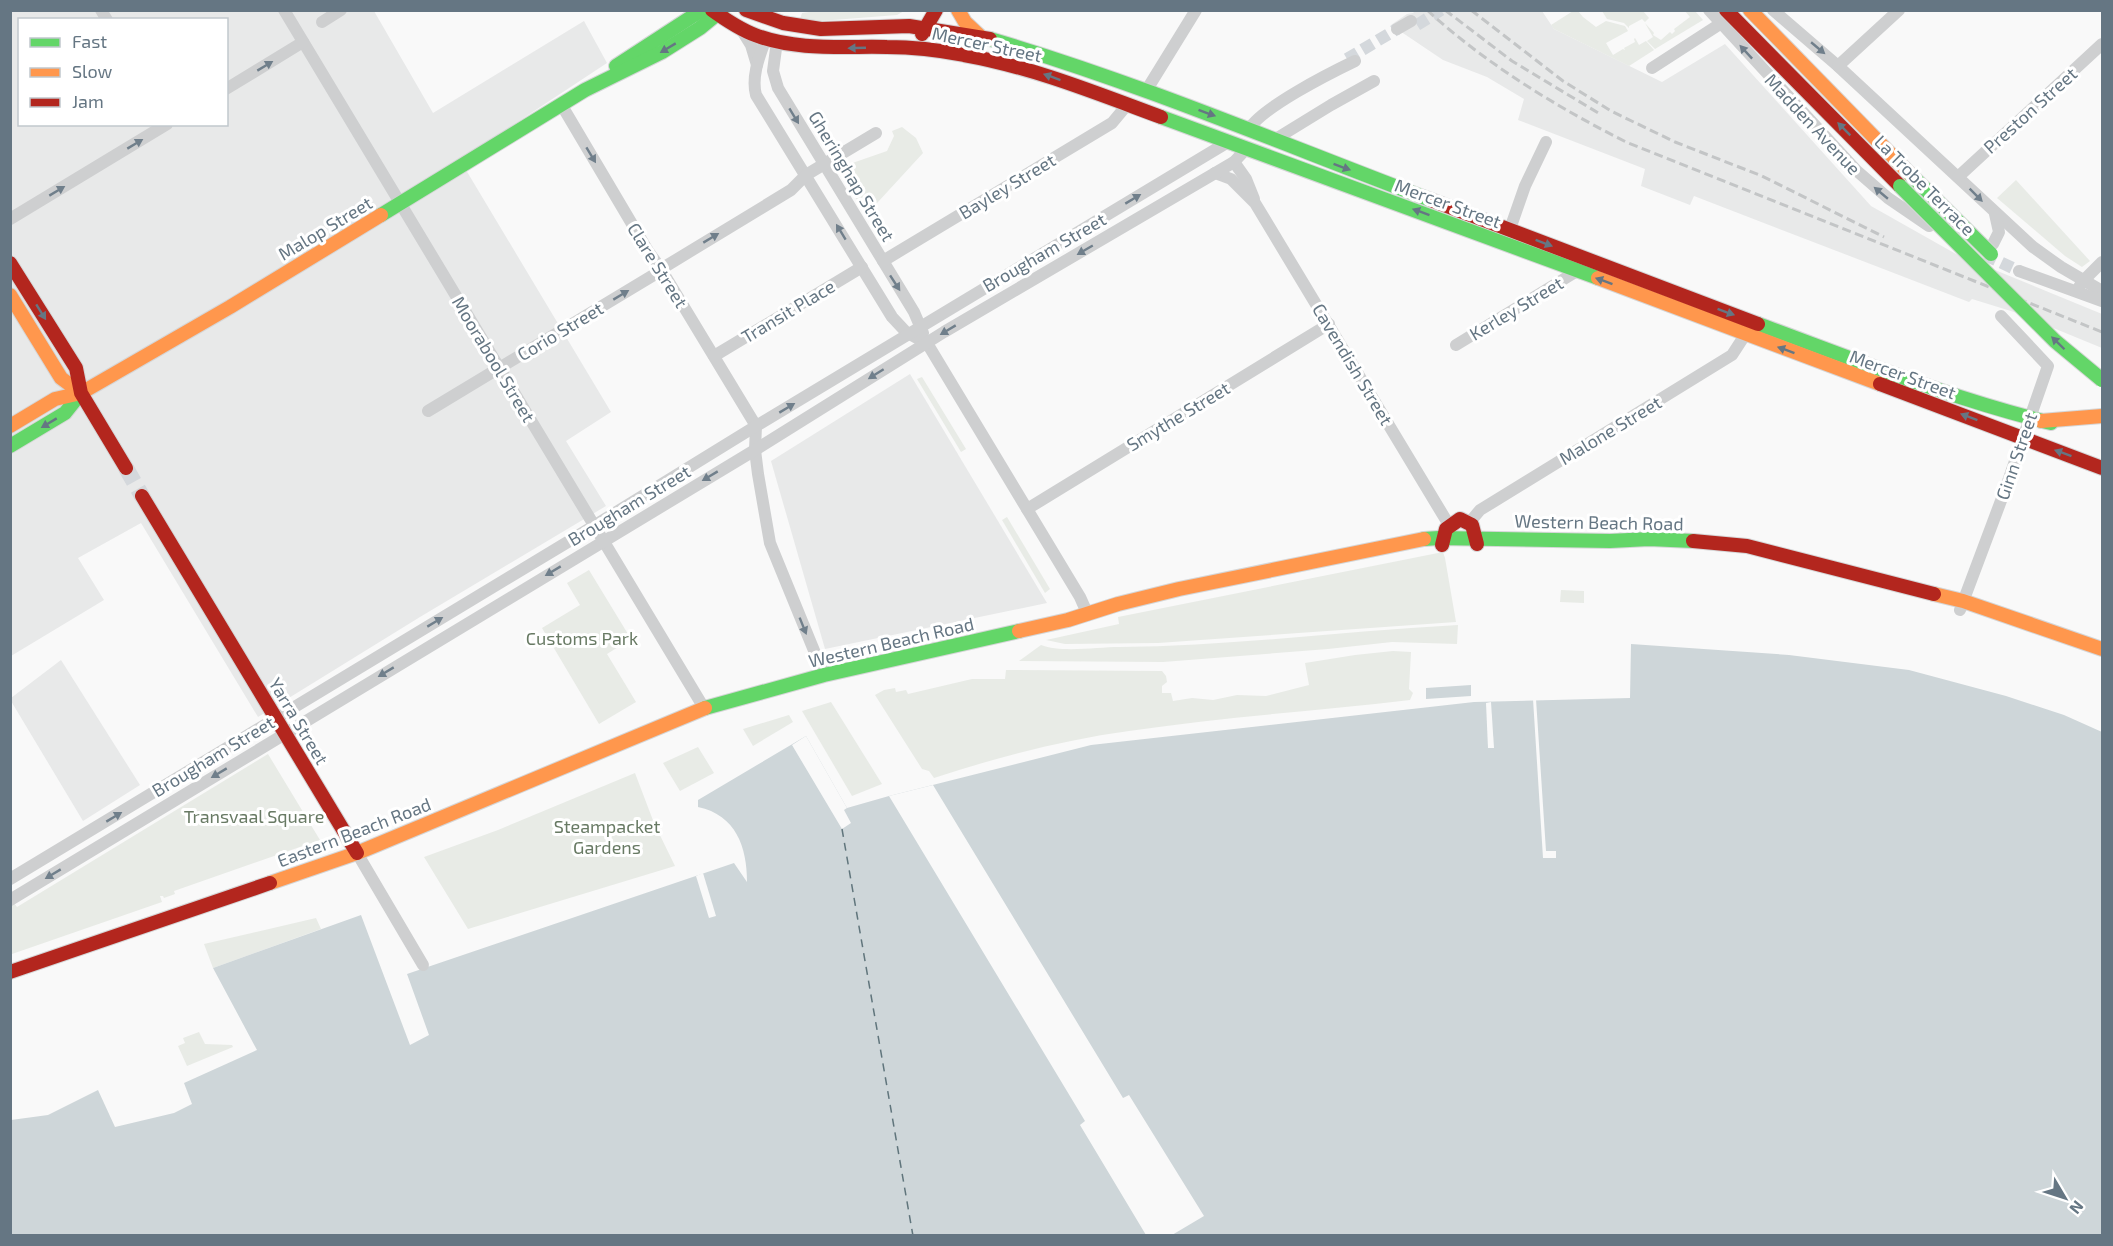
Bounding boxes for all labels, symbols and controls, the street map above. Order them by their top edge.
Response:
legend [18,18,228,126]
street label: Mercer Street [930,22,1044,66]
text: Fast [72,30,107,52]
one-way arrow [660,42,676,53]
one-way arrow [1810,42,1826,55]
one-way arrow [847,43,866,52]
one-way arrow [1740,45,1753,60]
text: Slow [72,60,113,82]
one-way arrow [257,60,273,71]
street label: Preston Street [1979,62,2081,158]
street label: Madden Avenue [1761,69,1865,179]
one-way arrow [1043,72,1061,82]
text: Jam [72,90,104,112]
street label: Gheringhap Street [804,107,900,245]
one-way arrow [789,108,800,124]
one-way arrow [1198,108,1216,118]
one-way arrow [1837,123,1851,137]
street label: La Trobe Terrace [1870,130,1980,240]
one-way arrow [127,138,143,149]
one-way arrow [586,147,596,164]
street label: Bayley Street [955,149,1059,223]
one-way arrow [1333,162,1351,172]
street label: Mercer Street [1392,174,1504,232]
one-way arrow [49,185,65,196]
one-way arrow [1873,186,1889,199]
one-way arrow [1969,187,1983,201]
street label: Malop Street [274,191,376,265]
one-way arrow [1125,194,1141,205]
one-way arrow [1412,206,1430,216]
street label: Brougham Street [978,208,1110,296]
street label: Clare Street [623,218,693,312]
one-way arrow [835,224,846,240]
one-way arrow [703,233,719,244]
one-way arrow [1535,238,1553,248]
one-way arrow [1077,244,1093,255]
street label: Kerley Street [1465,271,1567,345]
street label: Transit Place [737,275,839,347]
one-way arrow [890,275,901,291]
one-way arrow [1594,276,1612,286]
one-way arrow [613,290,630,300]
street label: Moorabool Street [448,292,540,426]
street label: Corio Street [513,297,607,365]
street label: Cavendish Street [1308,299,1398,429]
one-way arrow [36,304,47,320]
one-way arrow [1718,307,1736,317]
one-way arrow [939,324,956,335]
one-way arrow [2050,336,2065,350]
one-way arrow [1777,344,1795,354]
street label: Mercer Street [1847,345,1959,403]
one-way arrow [868,368,884,379]
street label: Smythe Street [1122,377,1234,455]
street label: Malone Street [1555,391,1665,469]
one-way arrow [779,402,795,413]
street label: Ginn Street [1991,409,2041,502]
one-way arrow [1960,412,1978,422]
one-way arrow [40,418,57,428]
one-way arrow [2054,448,2072,458]
street label: Brougham Street [564,460,694,550]
one-way arrow [702,471,718,482]
street label: Western Beach Road [1514,510,1684,534]
one-way arrow [545,566,561,577]
street label: Western Beach Road [806,612,976,672]
one-way arrow [427,617,443,628]
one-way arrow [799,617,808,635]
park label: Customs Park [526,627,638,649]
one-way arrow [378,667,394,678]
street label: Yarra Street [264,674,334,769]
street label: Brougham Street [148,711,278,801]
one-way arrow [211,768,227,779]
street label: Eastern Beach Road [274,793,434,871]
park label: Transvaal Square [184,805,324,827]
one-way arrow [106,811,122,822]
park label: Steampacket Gardens [554,815,660,858]
one-way arrow [45,869,61,880]
north arrow [2035,1168,2095,1228]
text: N [2066,1197,2088,1218]

